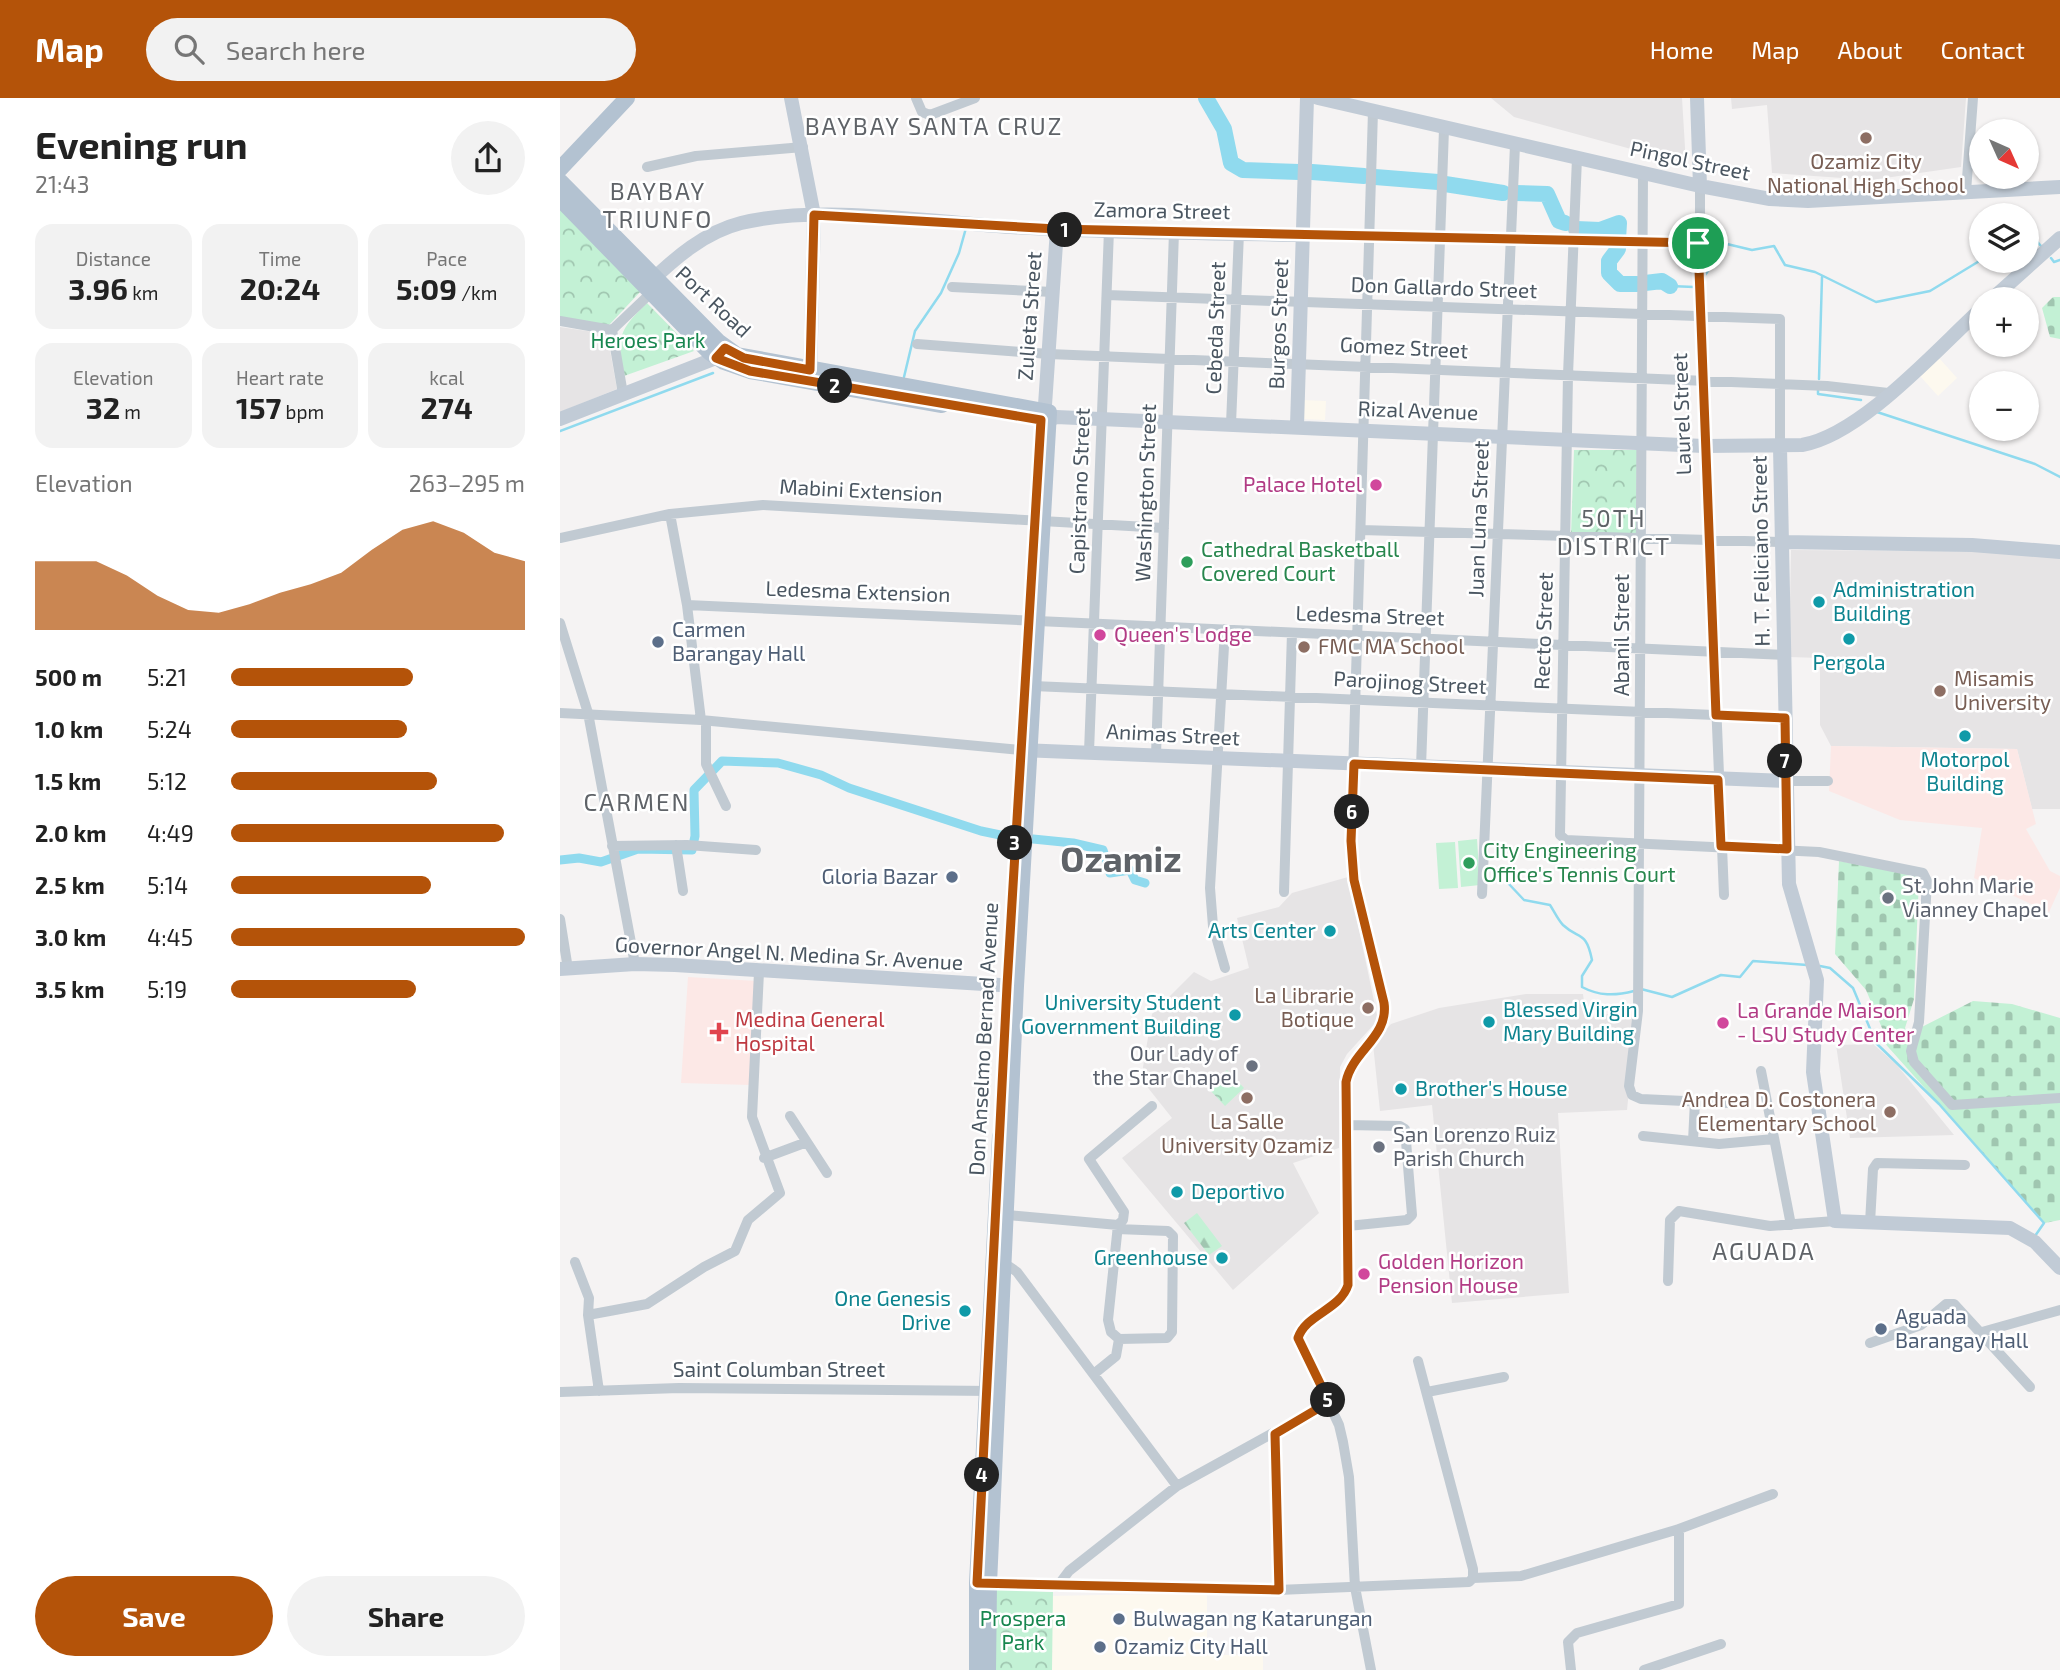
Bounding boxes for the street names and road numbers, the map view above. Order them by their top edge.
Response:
street label: Pingol Street [1628,135,1753,184]
street label: Zamora Street [1093,196,1231,223]
street label: Zulieta Street [1012,251,1045,381]
street label: Burgos Street [1263,258,1292,390]
street label: Port Road [671,260,757,342]
street label: Cebeda Street [1200,261,1229,395]
street label: Don Gallardo Street [1350,271,1538,302]
street label: Gomez Street [1339,331,1469,362]
street label: Laurel Street [1666,352,1695,476]
street label: Rizal Avenue [1357,395,1479,424]
street label: Washington Street [1129,403,1160,583]
street label: Capistrano Street [1063,407,1094,575]
street label: Juan Luna Street [1462,440,1493,598]
street label: H. T. Feliciano Street [1745,455,1774,647]
street label: Mabini Extension [779,473,943,506]
street label: Recto Street [1528,572,1557,690]
street label: Abanil Street [1608,574,1633,696]
street label: Ledesma Extension [765,575,951,606]
street label: Ledesma Street [1295,599,1445,630]
street label: Parojinog Street [1333,665,1487,699]
street label: Animas Street [1105,718,1241,749]
street label: Don Anselmo Bernad Avenue [963,902,1002,1176]
street label: Governor Angel N. Medina Sr. Avenue [614,931,964,974]
street label: Saint Columban Street [673,1356,885,1381]

